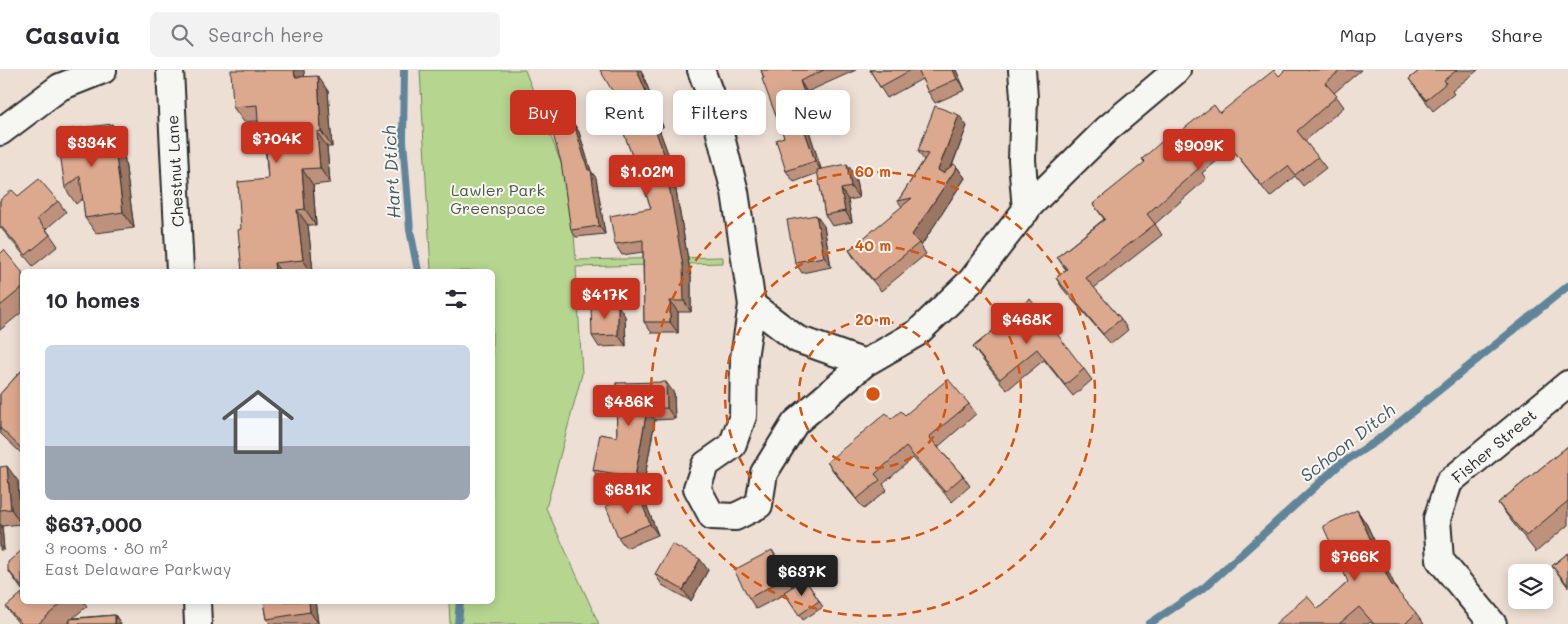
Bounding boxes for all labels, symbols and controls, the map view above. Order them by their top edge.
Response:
search box [150,12,500,57]
text: Casavia [25,19,120,50]
icon: search [168,21,196,49]
text: Search here [208,22,324,47]
text: Map [1340,23,1376,47]
text: Layers [1404,23,1463,47]
text: Share [1491,23,1543,47]
chip: Buy [510,90,576,135]
chip: Rent [586,90,663,135]
chip: Filters [673,90,766,135]
chip: New [776,90,850,135]
street label: Chestnut Lane [161,114,188,228]
pin: $704K [242,122,312,164]
water label: Hart Dtich [377,125,405,219]
pin: $334K [57,126,127,168]
text: $704K [252,127,302,148]
pin: $909K [1164,128,1234,171]
text: $334K [67,131,117,152]
text: $909K [1174,134,1224,155]
pin: $1.02M [606,154,688,197]
text: $1.02M [620,160,674,181]
text: 60 m [855,161,891,181]
park label: Lawler Park Greenspace [450,179,546,218]
text: 40 m [855,235,891,255]
pin: $417K [570,278,640,320]
text: $417K [582,283,628,304]
icon: filters [442,285,470,313]
text: 10 homes [45,286,140,313]
pin: $468K [992,302,1062,345]
text: $468K [1002,308,1052,329]
text: 20 m [855,309,891,329]
icon: home [213,377,303,467]
pin: $486K [594,384,664,427]
centre of rings [864,385,882,403]
text: $486K [604,390,654,411]
water label: Schoon Ditch [1295,398,1400,487]
street label: Fisher Street [1447,404,1541,487]
pin: $681K [593,472,663,515]
text: $681K [604,478,652,499]
text: $637,000 [45,510,142,537]
text: 3 rooms · 80 m² [45,537,168,558]
pin: $766K [1320,540,1390,582]
text: $766K [1331,545,1379,566]
pin: $637K [767,554,837,597]
text: East Delaware Parkway [45,558,231,579]
text: $637K [778,560,826,581]
map controls [1508,564,1553,609]
button: layers [1508,564,1553,609]

